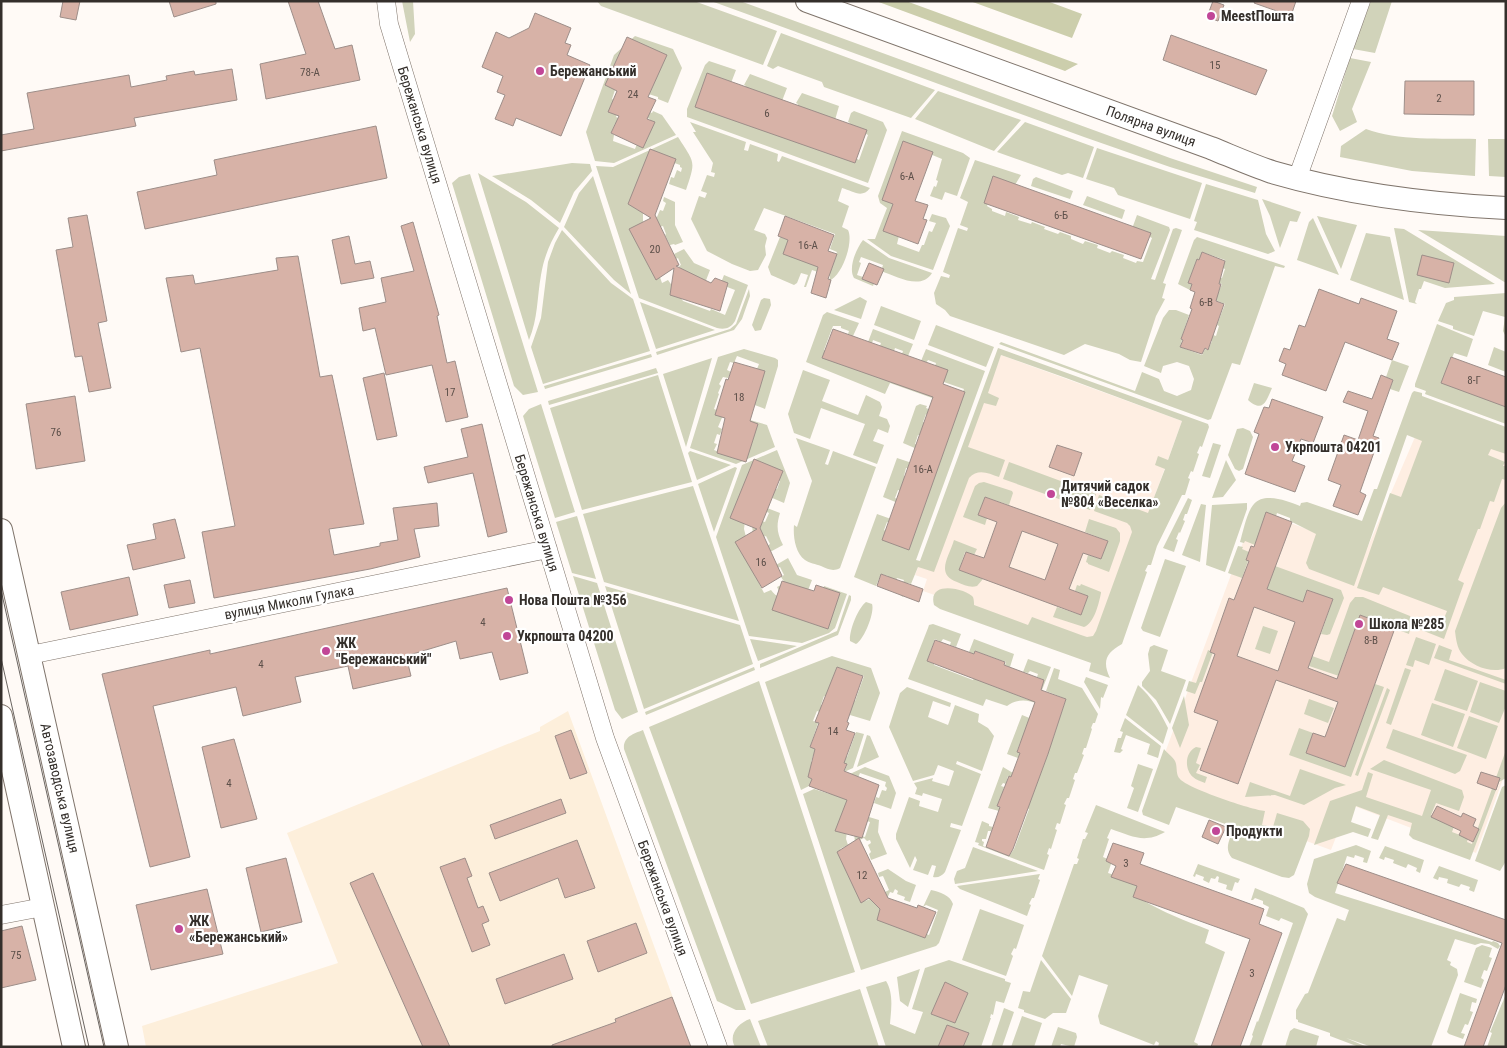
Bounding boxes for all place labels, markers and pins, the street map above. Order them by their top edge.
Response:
place label: MeestПошта [1221,8,1295,24]
marker: MeestПошта [1205,10,1217,22]
place label: Бережанський [550,63,636,79]
marker: Бережанський [534,65,546,77]
place label: Укрпошта 04201 [1285,439,1382,455]
marker: Укрпошта 04201 [1269,441,1281,453]
place label: Дитячий садок №804 «Веселка» [1061,478,1159,510]
marker: Дитячий садок №804 «Веселка» [1045,488,1057,500]
place label: Нова Пошта №356 [519,592,627,608]
marker: Нова Пошта №356 [503,594,515,606]
place label: Школа №285 [1369,616,1444,632]
marker: Школа №285 [1353,618,1365,630]
place label: Укрпошта 04200 [517,628,614,644]
marker: Укрпошта 04200 [501,630,513,642]
place label: ЖК "Бережанський" [336,635,432,667]
marker: ЖК "Бережанський" [320,645,332,657]
place label: Продукти [1226,823,1283,839]
marker: Продукти [1210,825,1222,837]
place label: ЖК «Бережанський» [189,913,288,945]
marker: ЖК «Бережанський» [173,923,185,935]

